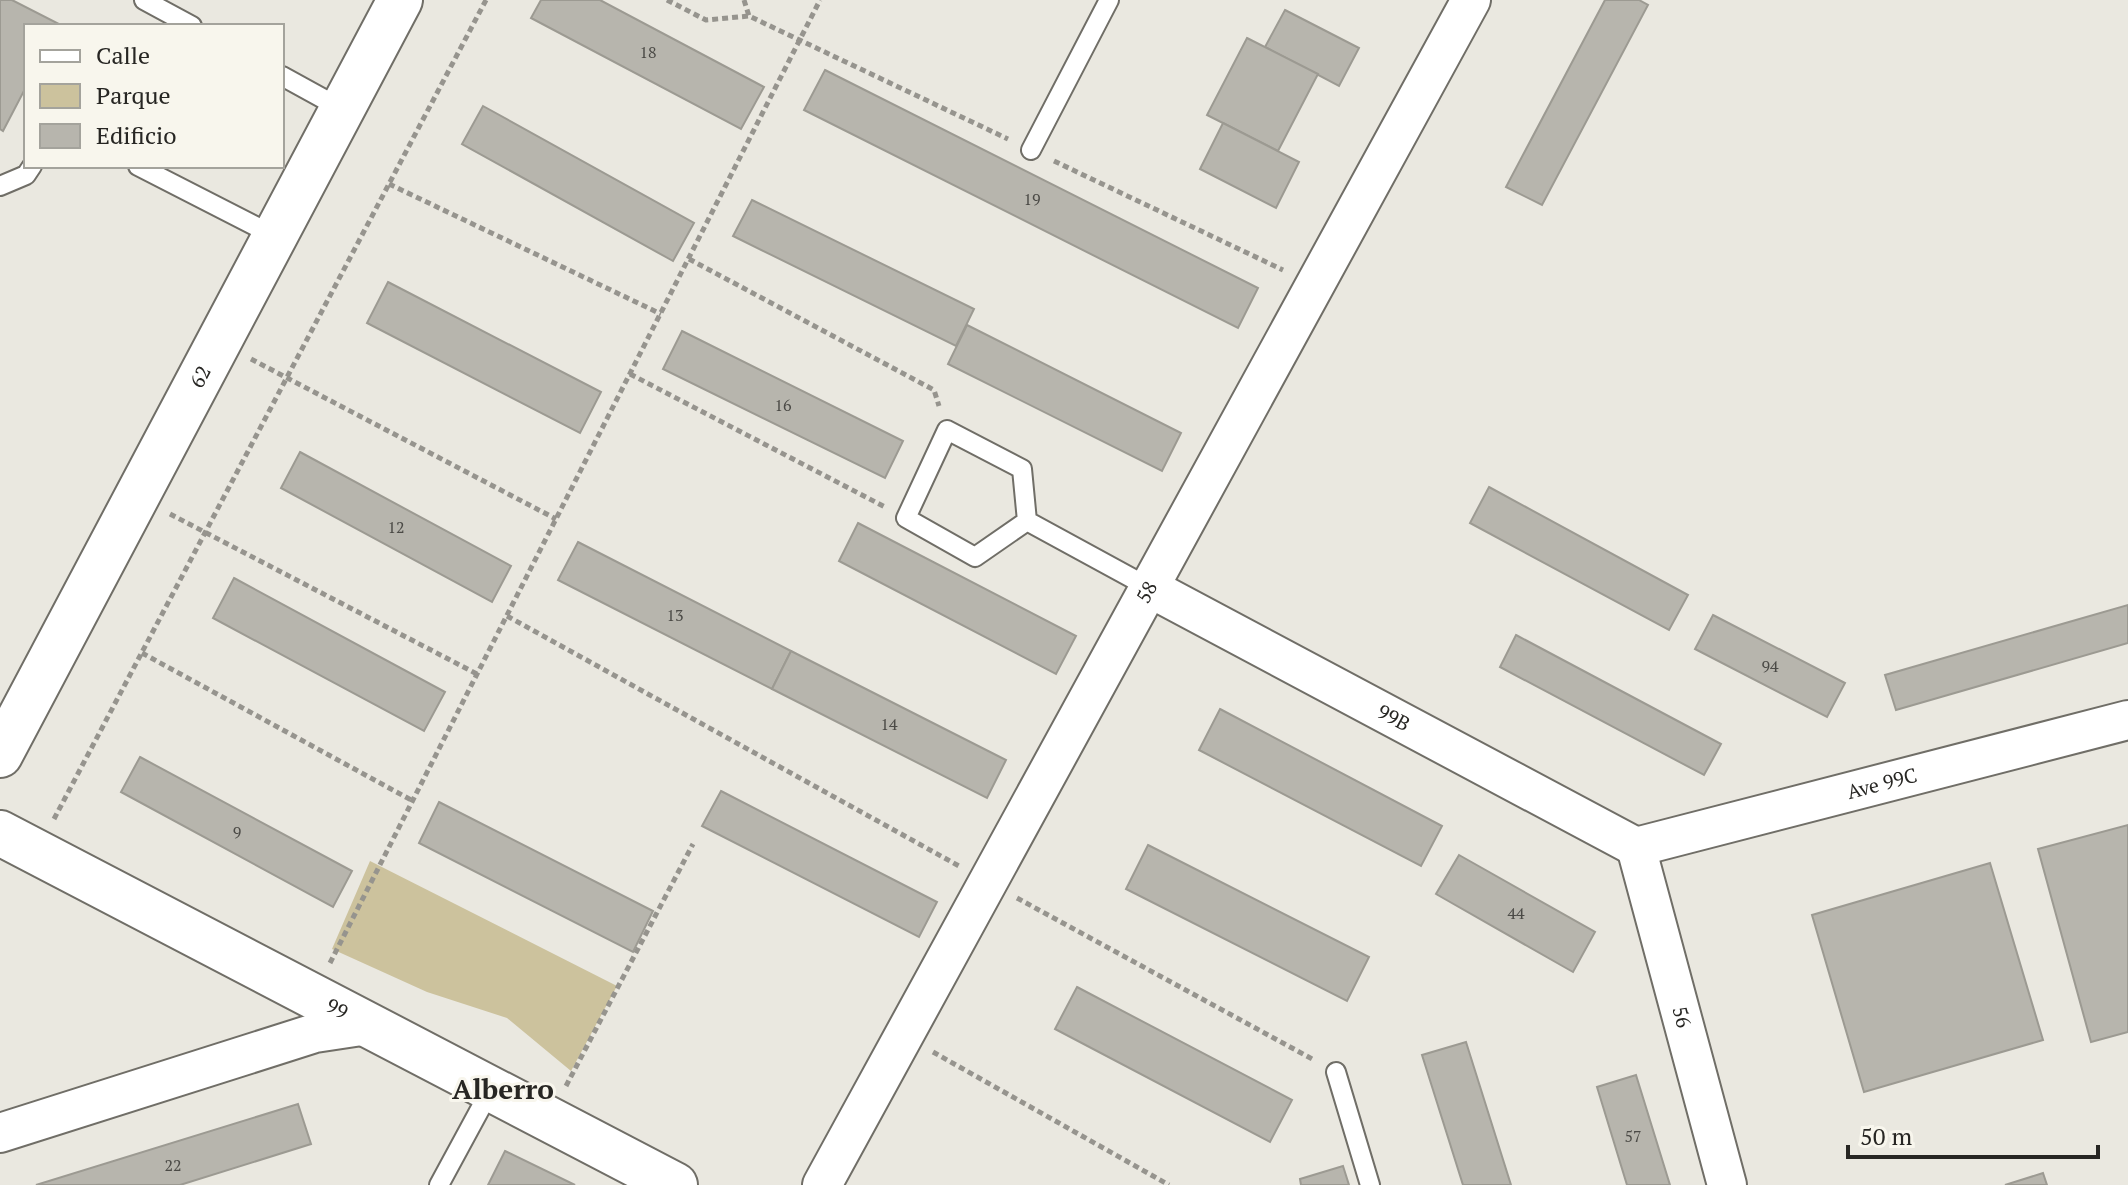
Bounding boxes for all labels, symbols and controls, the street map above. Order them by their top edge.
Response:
legend [24,24,284,168]
text: Calle [96,39,150,71]
house number: 18 [639,41,657,63]
text: Parque [96,79,171,111]
text: Edificio [96,119,177,151]
house number: 19 [1023,188,1041,210]
street label: 62 [183,361,217,392]
house number: 16 [774,394,792,416]
house number: 12 [387,516,405,538]
street label: 58 [1129,576,1163,608]
house number: 13 [666,604,684,626]
house number: 94 [1761,655,1779,677]
street label: 99B [1373,698,1415,737]
house number: 14 [880,713,898,735]
street label: Ave 99C [1844,761,1920,805]
house number: 9 [233,821,241,843]
house number: 44 [1507,902,1525,924]
street label: 99 [321,991,353,1025]
street label: 56 [1666,1003,1698,1031]
district label: Alberro [452,1070,554,1107]
scale bar [1848,1109,2098,1159]
text: 50 m [1860,1120,1912,1152]
house number: 57 [1624,1125,1642,1147]
house number: 22 [164,1154,182,1176]

